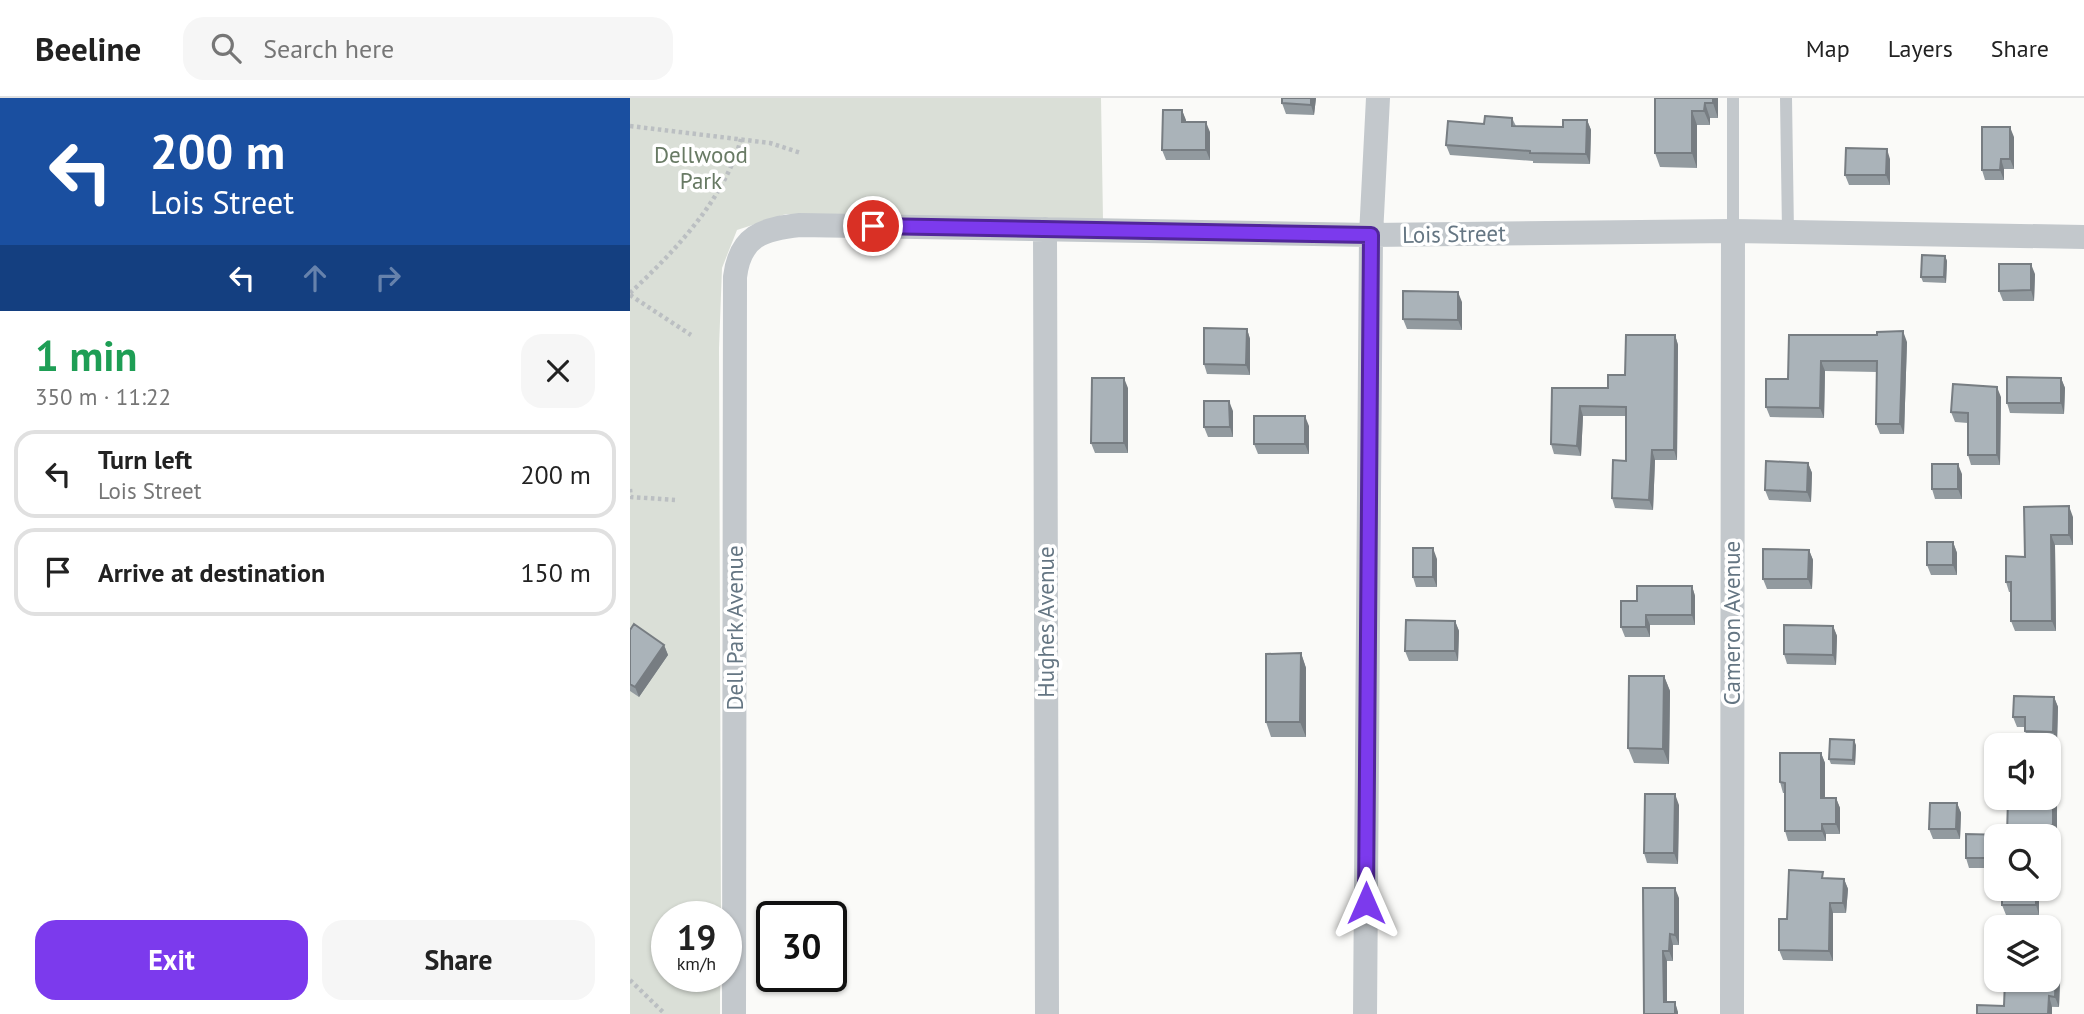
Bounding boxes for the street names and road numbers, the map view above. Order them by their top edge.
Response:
street label: Lois Street [1402,218,1506,249]
street label: Cameron Avenue [1717,541,1746,705]
street label: Dell Park Avenue [720,545,749,711]
street label: Hughes Avenue [1031,546,1060,698]

